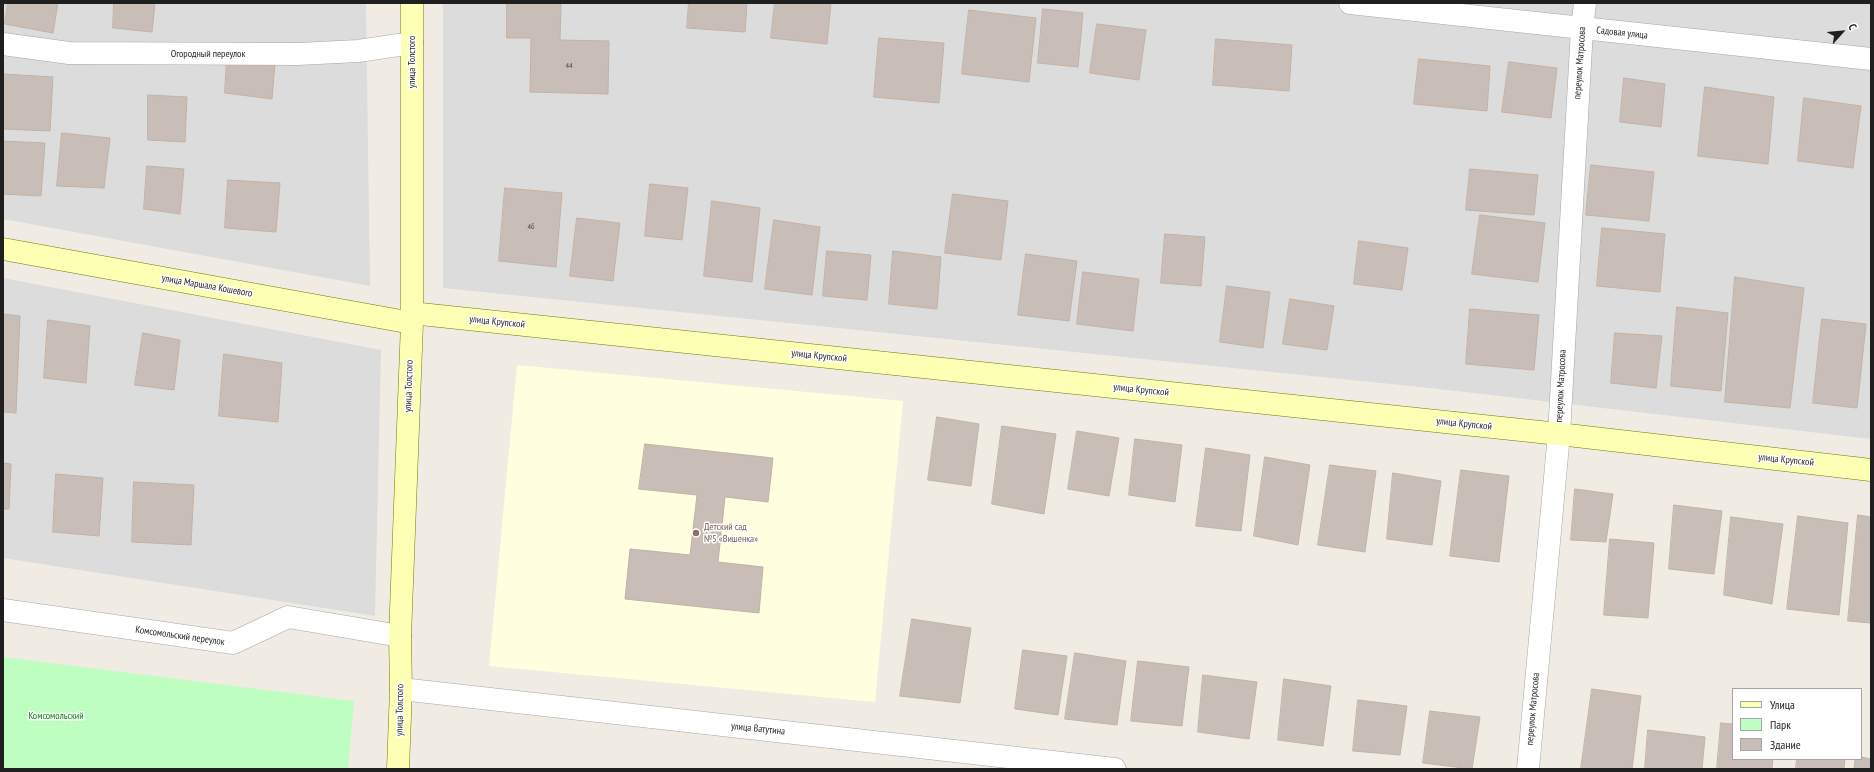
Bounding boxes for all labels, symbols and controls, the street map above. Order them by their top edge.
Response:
north arrow [1822,12,1862,52]
text: С [1845,21,1860,32]
street label: Садовая улица [1596,24,1648,42]
street label: переулок Матросова [1571,26,1589,100]
street label: улица Толстого [406,36,418,88]
street label: Огородный переулок [171,48,245,60]
house number: 44 [565,61,573,71]
house number: 46 [527,222,535,232]
street label: улица Маршала Кошевого [161,272,253,300]
street label: улица Крупской [469,313,525,331]
street label: улица Крупской [791,347,847,365]
street label: переулок Матросова [1553,349,1569,423]
street label: улица Толстого [402,360,416,412]
street label: улица Крупской [1113,381,1169,399]
street label: улица Крупской [1436,415,1492,433]
street label: улица Крупской [1758,451,1814,469]
place label: Детский сад №5 «Вишенка» [704,521,758,544]
marker: Детский сад №5 «Вишенка» [691,528,701,538]
street label: Комсомольский переулок [135,624,225,648]
street label: переулок Матросова [1524,672,1542,746]
street label: улица Толстого [394,684,406,736]
legend [1732,688,1862,760]
text: Улица [1770,697,1795,712]
park label: Комсомольский [28,710,84,722]
text: Парк [1770,717,1791,732]
street label: улица Ватутина [730,720,786,738]
text: Здание [1770,737,1801,752]

